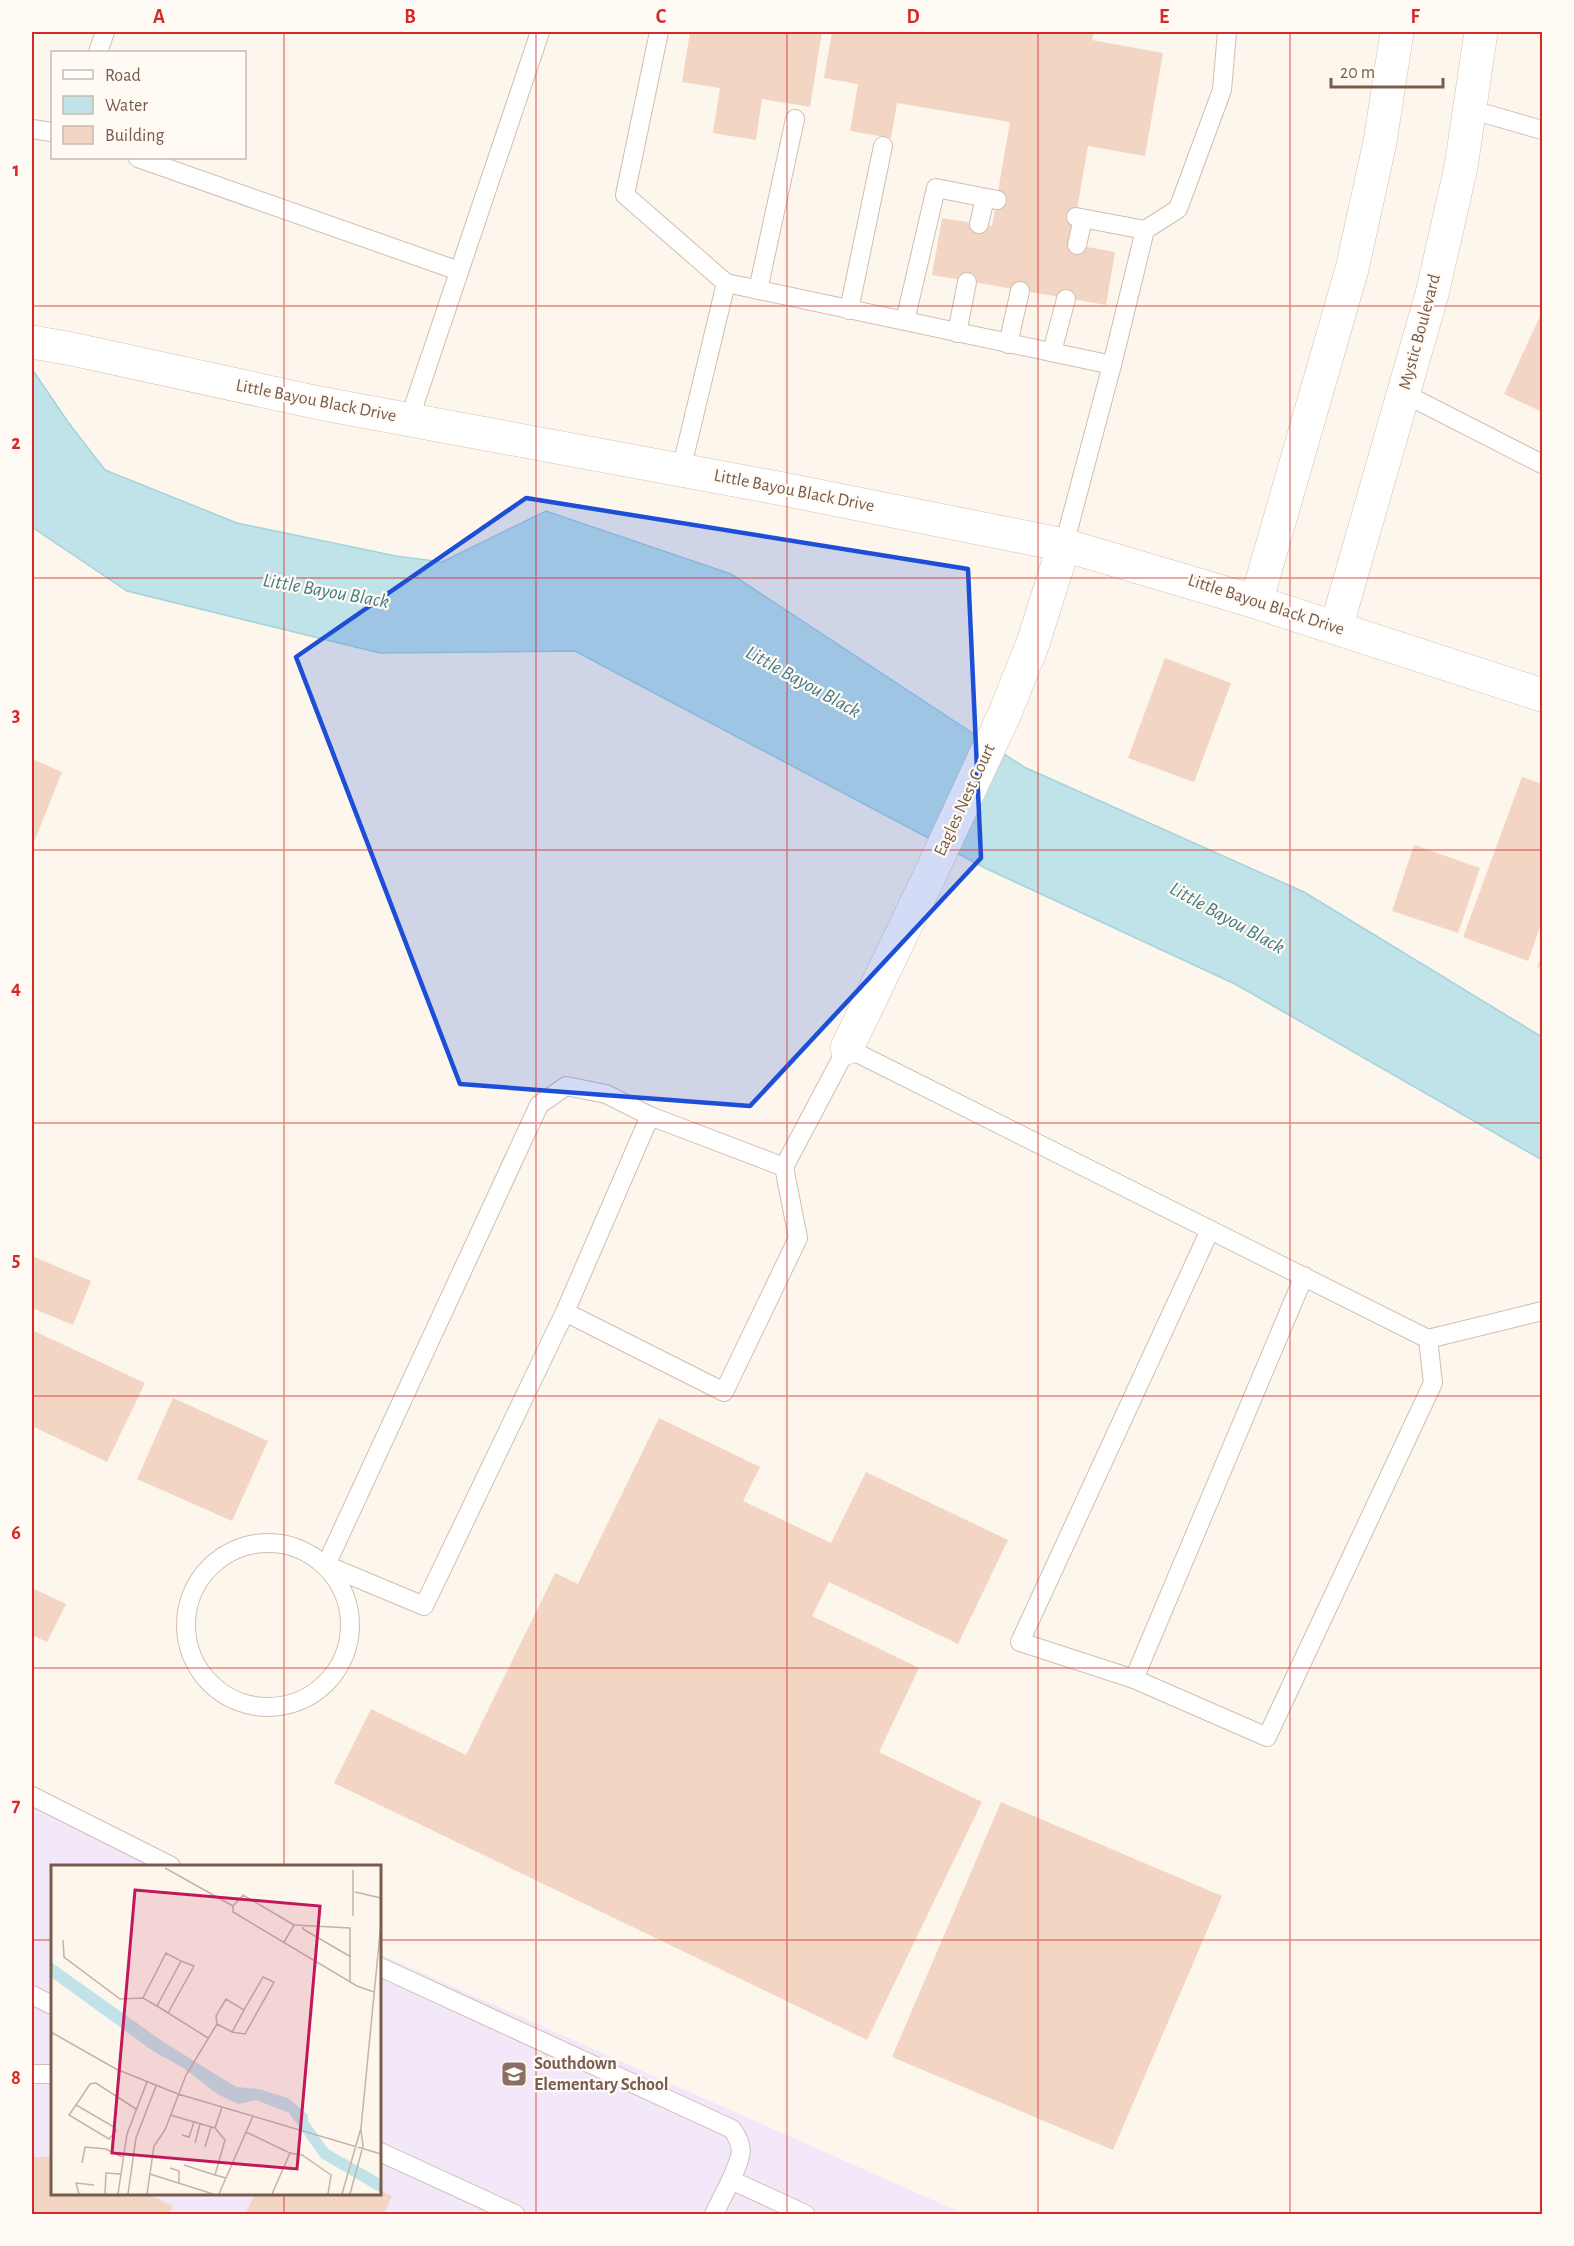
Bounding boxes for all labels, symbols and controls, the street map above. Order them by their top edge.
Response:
text: A [153,7,165,27]
text: B [404,7,416,27]
text: C [656,7,667,27]
text: D [906,7,920,27]
text: E [1159,7,1169,27]
text: F [1410,7,1420,27]
legend [51,51,246,159]
scale bar [1331,51,1444,89]
text: 20 m [1340,64,1375,82]
text: Road [105,67,141,85]
text: Water [105,97,148,115]
text: Building [105,127,165,145]
text: 1 [12,160,20,180]
street label: Mystic Boulevard [1396,272,1444,392]
street label: Little Bayou Black Drive [234,377,398,425]
text: 2 [11,433,21,453]
street label: Little Bayou Black Drive [712,467,876,515]
water label: Little Bayou Black [261,570,391,612]
street label: Little Bayou Black Drive [1186,571,1346,639]
water label: Little Bayou Black [742,642,864,722]
text: 3 [12,705,20,725]
street label: Eagles Nest Court [931,741,999,859]
water label: Little Bayou Black [1166,878,1288,958]
text: 4 [11,978,21,998]
text: 5 [12,1250,20,1270]
text: 6 [11,1523,21,1543]
text: 7 [12,1795,21,1815]
inset map [51,1865,381,2195]
place label: Southdown Elementary School [534,2055,669,2094]
school or university icon: Southdown Elementary School [499,2059,529,2089]
text: 8 [11,2068,21,2088]

